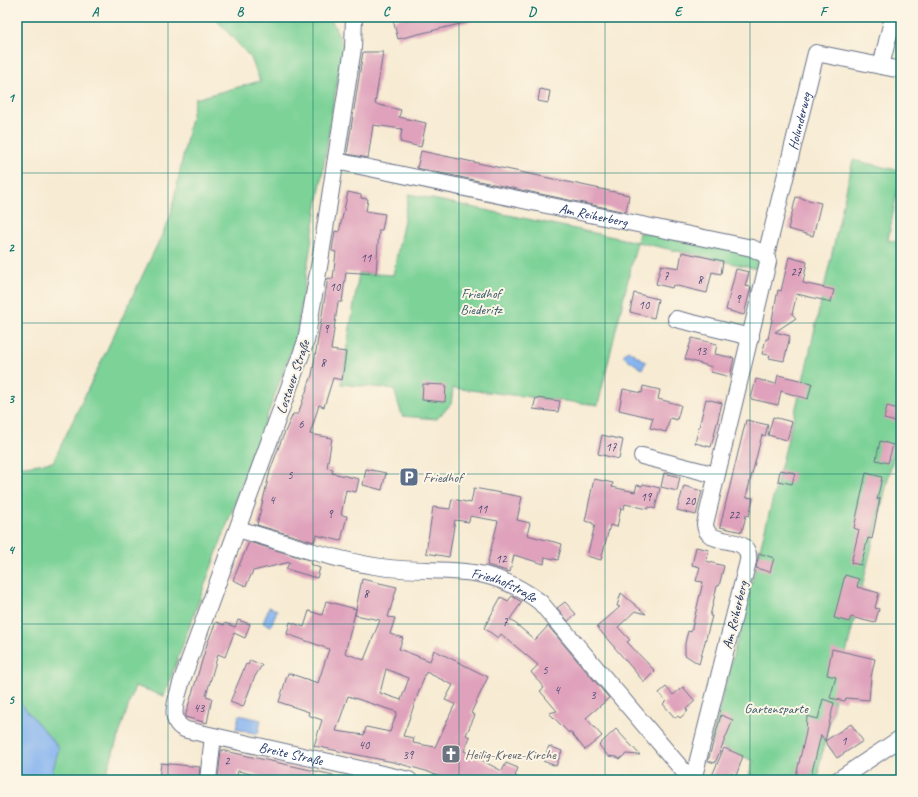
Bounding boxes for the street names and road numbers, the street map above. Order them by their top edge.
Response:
street label: Holunderweg [784,90,815,152]
street label: Am Reiherberg [558,199,630,230]
street label: Lostauer Straße [272,337,314,416]
street label: Friedhofstraße [470,564,542,607]
street label: Am Reiherberg [718,578,752,651]
street label: Breite Straße [258,738,326,769]

